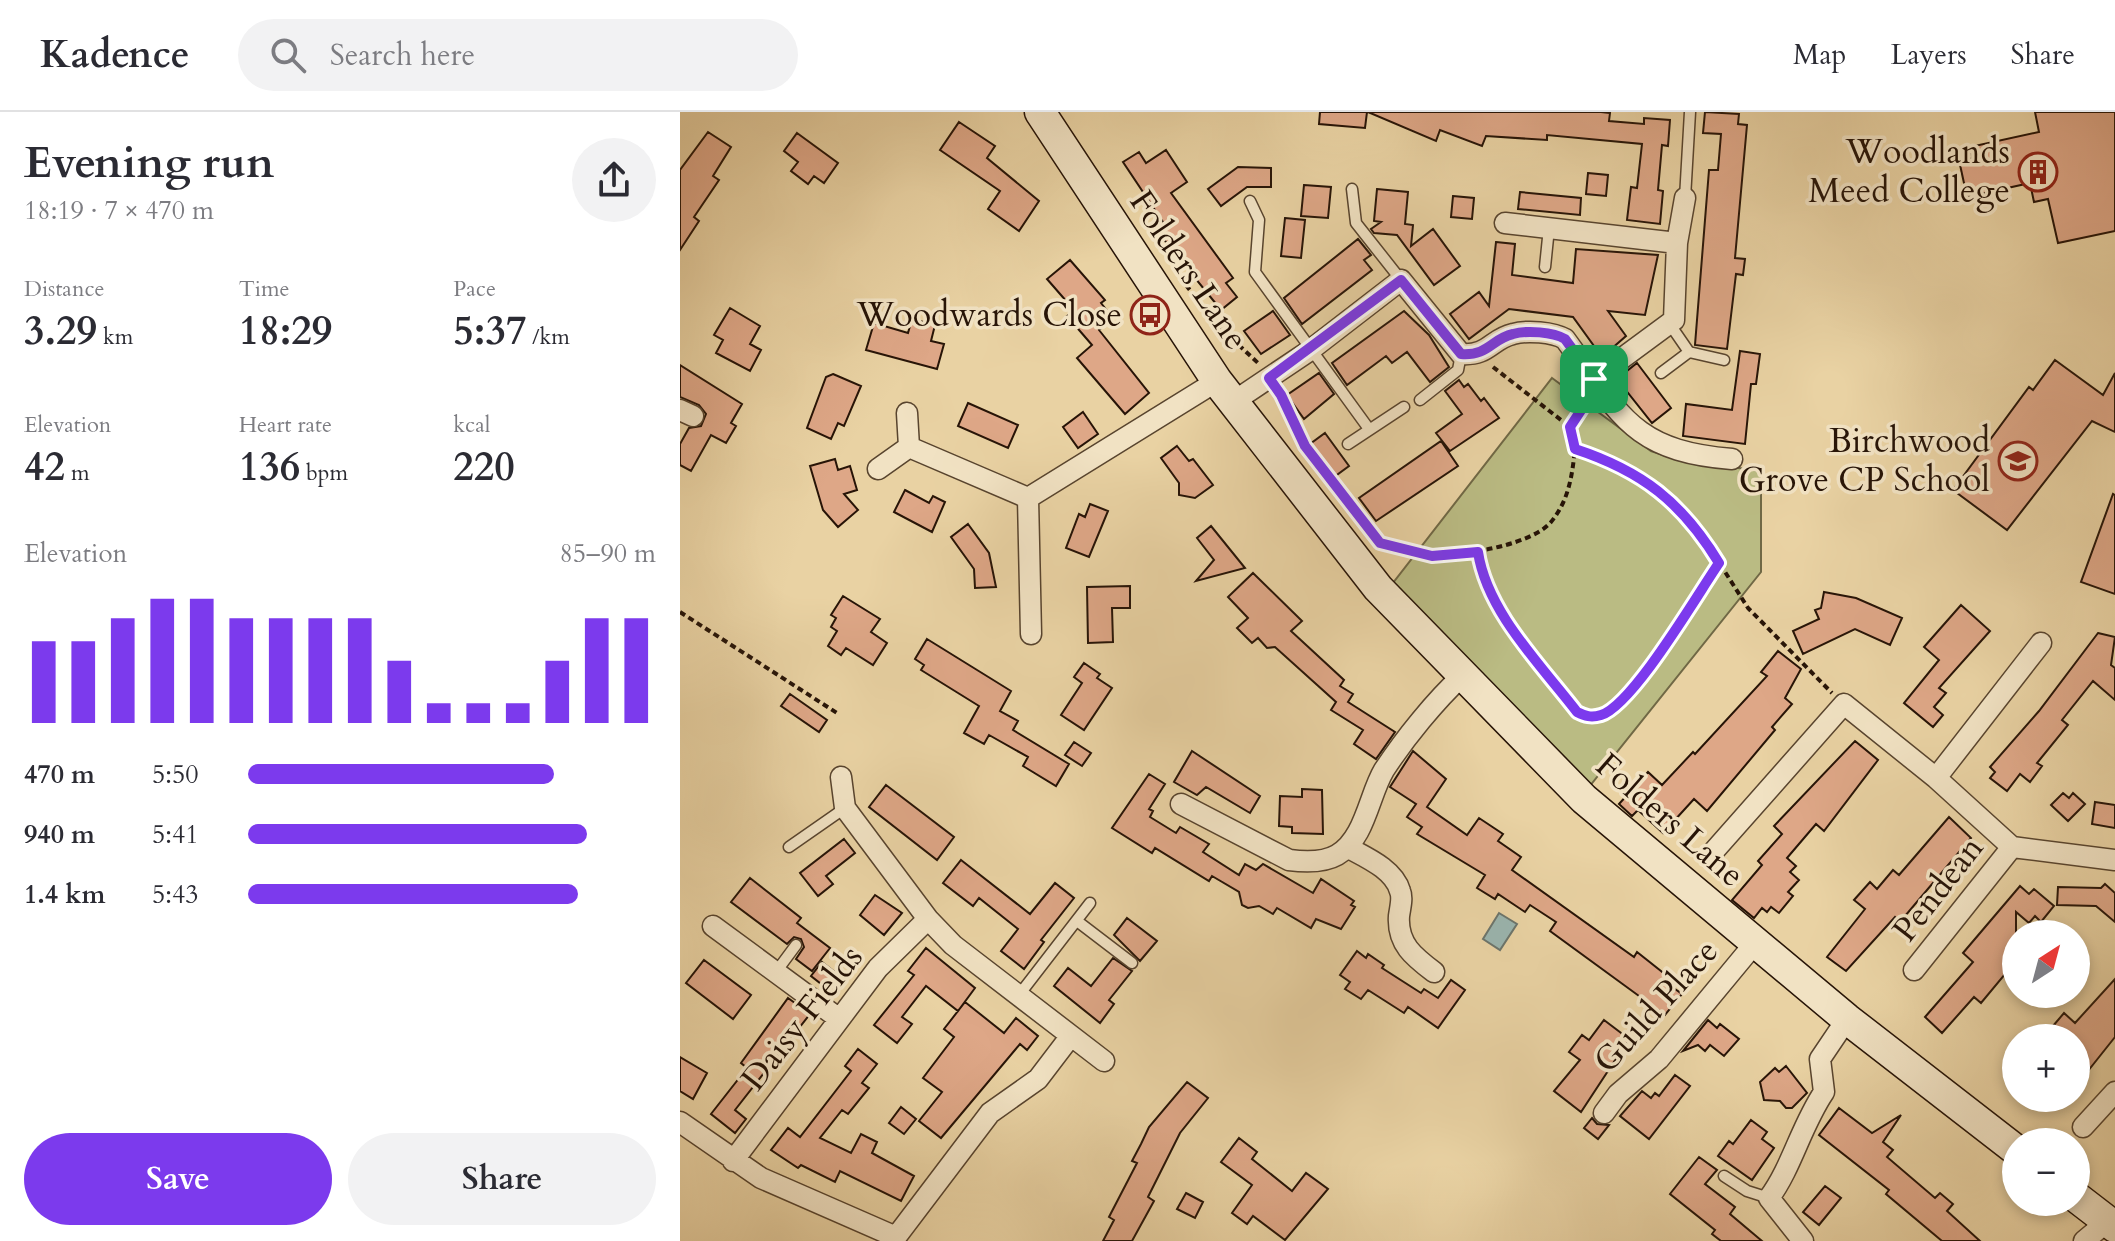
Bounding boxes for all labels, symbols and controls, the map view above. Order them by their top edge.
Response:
search box [238,19,798,91]
text: Kadence [40,29,190,81]
icon: search [266,33,310,77]
text: Search here [330,35,475,76]
text: Map [1793,36,1846,74]
text: Layers [1890,36,1967,74]
text: Share [2011,36,2075,74]
place label: Woodlands Meed College [1808,129,2010,214]
text: Evening run [24,133,274,193]
button: share [572,138,656,222]
building icon: Woodlands Meed College [2017,151,2059,193]
street label: Folders Lane [1119,181,1259,359]
text: 18:19 · 7 × 470 m [24,193,214,228]
text: Distance [24,274,104,304]
text: Time [239,274,290,304]
text: Pace [453,274,496,304]
place label: Woodwards Close [856,292,1122,338]
bus stop icon: Woodwards Close [1129,294,1171,336]
text: 3.29 [24,304,97,359]
text: 18:29 [239,304,332,359]
text: 5:37 [453,304,526,359]
text: km [97,322,133,352]
text: /km [526,322,570,352]
pin [1560,345,1628,413]
icon: arrive [1572,357,1616,401]
text: Elevation [24,410,111,440]
text: Heart rate [239,410,332,440]
text: kcal [453,410,490,440]
place label: Birchwood Grove CP School [1739,418,1990,503]
text: 42 [24,440,65,495]
text: 136 [239,440,300,495]
text: 220 [453,440,515,495]
school or university icon: Birchwood Grove CP School [1997,440,2039,482]
text: m [65,458,90,488]
text: bpm [300,458,348,488]
text: Elevation [24,536,127,571]
text: 85–90 m [559,536,656,571]
street label: Folders Lane [1586,743,1754,897]
text: 470 m [24,757,95,792]
text: 5:50 [152,757,199,792]
text: 940 m [24,817,95,852]
text: 5:41 [152,817,199,852]
street label: Pendean [1882,827,1994,951]
text: 1.4 km [24,877,105,912]
text: 5:43 [152,877,199,912]
north arrow [2002,920,2090,1008]
map controls [2002,920,2090,1216]
street label: Guild Place [1584,929,1728,1083]
street label: Daisy Fields [731,936,873,1100]
button: + [2002,1024,2090,1112]
button: − [2002,1128,2090,1216]
button: Save [24,1133,332,1225]
button: Share [348,1133,656,1225]

